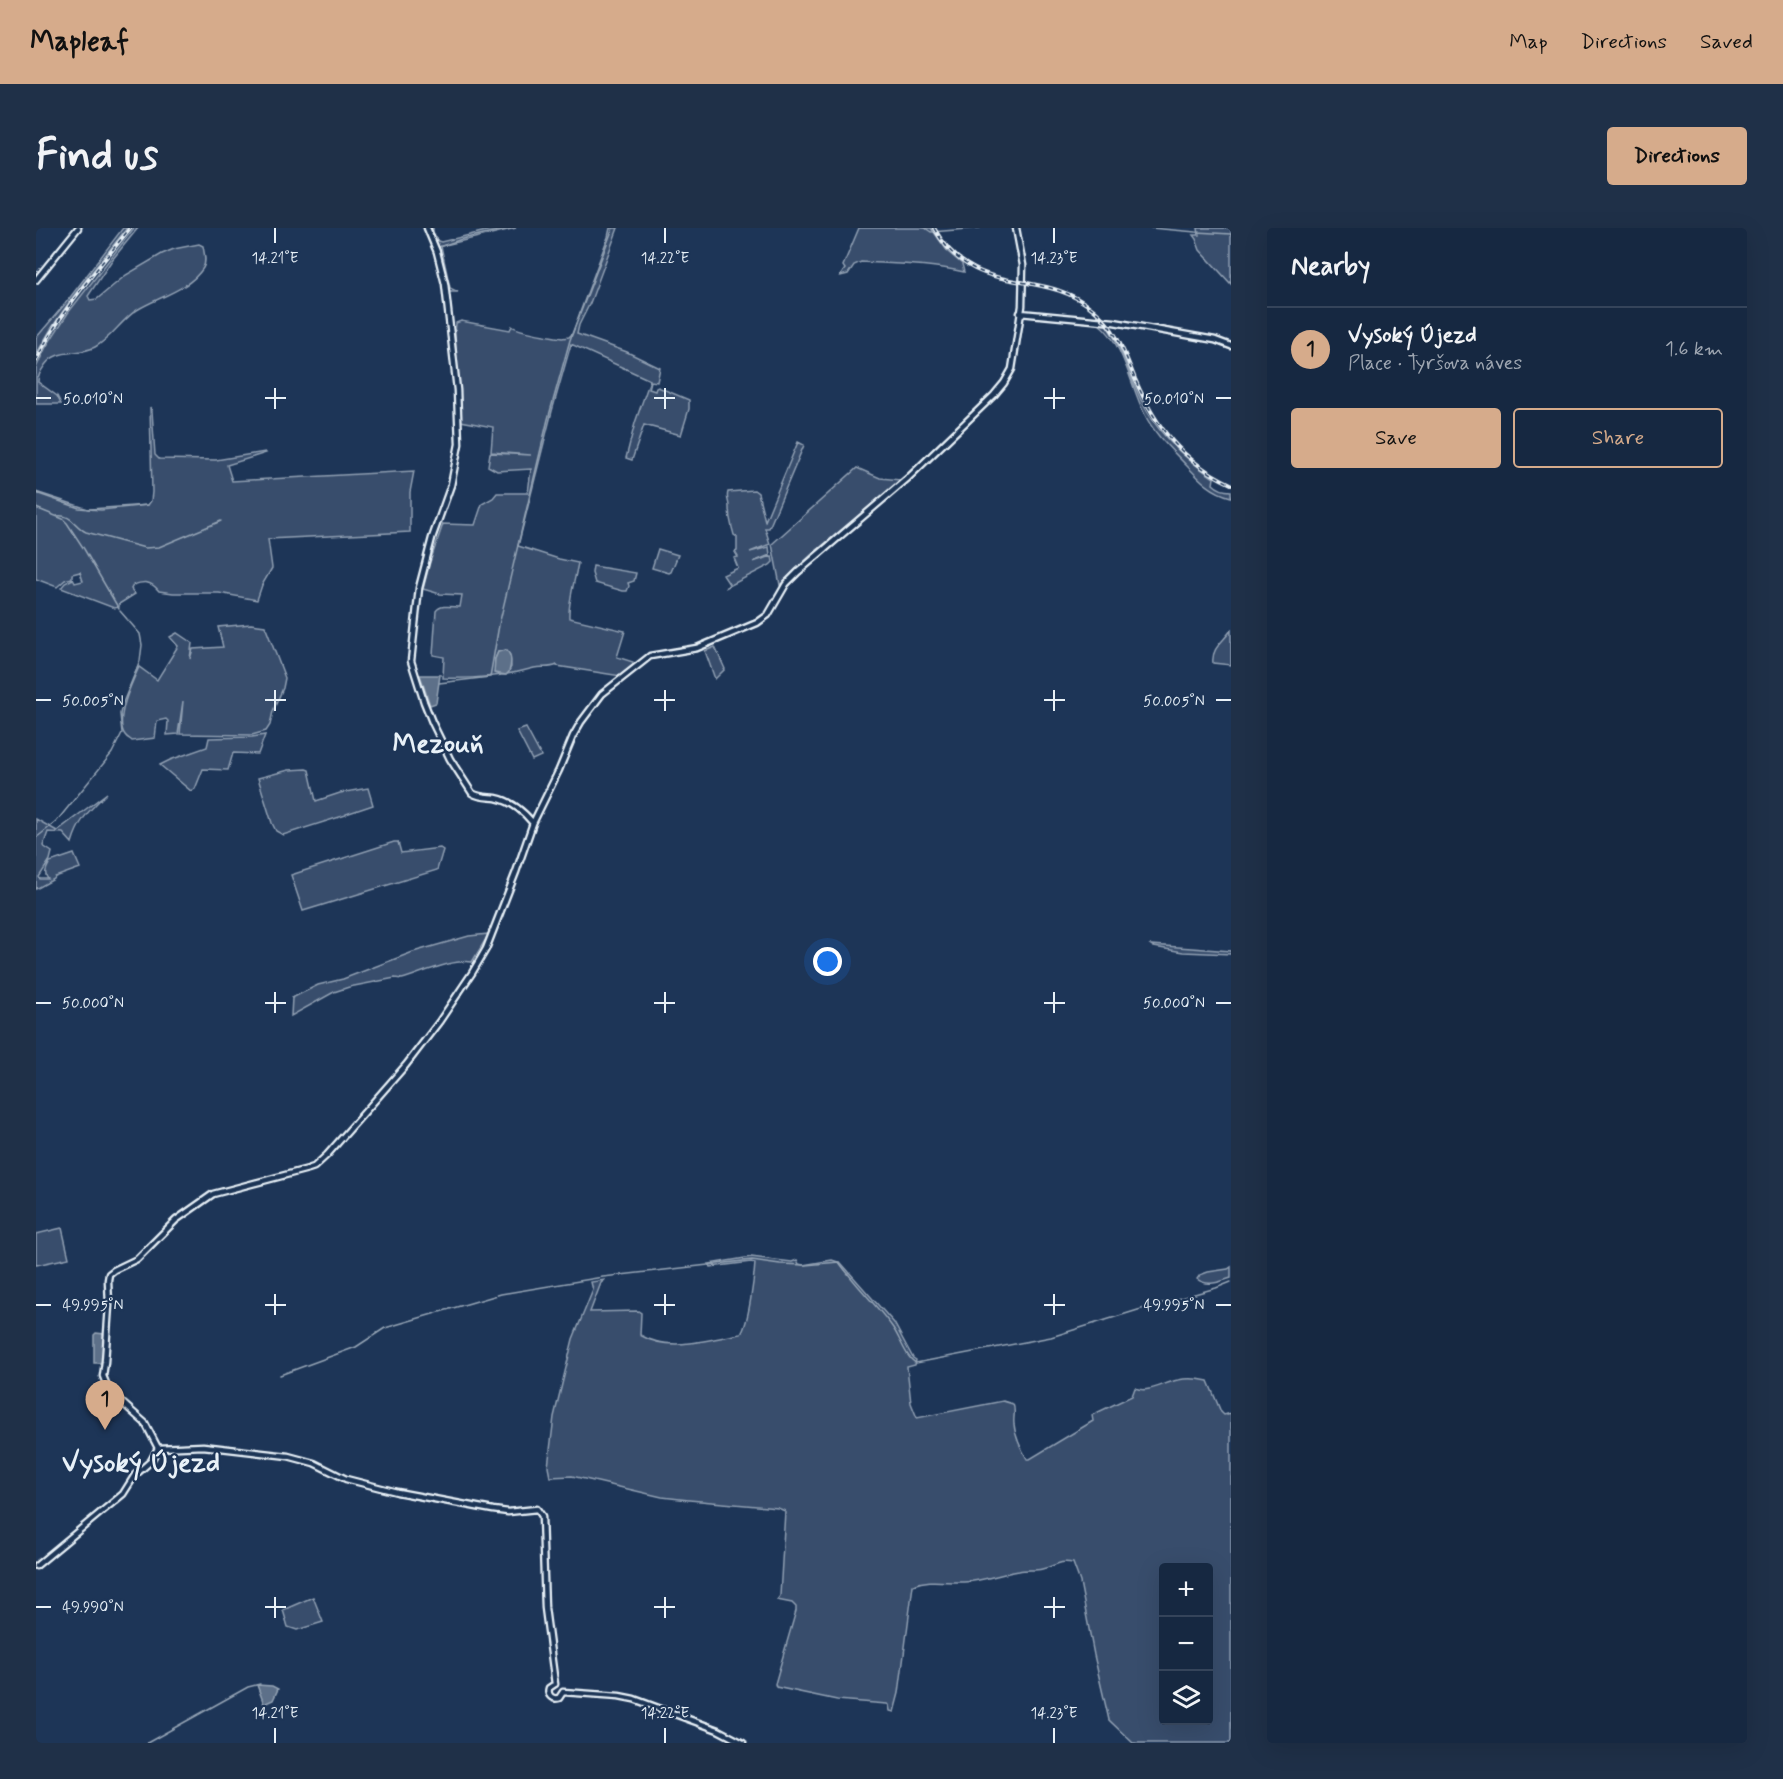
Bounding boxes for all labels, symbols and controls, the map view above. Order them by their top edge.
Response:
text: Mapleaf [30,24,129,61]
text: Map [1509,28,1548,56]
text: Directions [1581,28,1667,56]
text: Saved [1700,28,1753,56]
button: Directions [1607,127,1747,185]
text: Find us [36,129,158,184]
text: 14.21°E [252,249,299,269]
text: 14.22°E [641,249,689,269]
text: 14.23°E [1031,249,1078,269]
text: Nearby [1291,250,1370,284]
text: Vysoký Újezd [1348,322,1477,350]
text: 1 [1306,336,1315,363]
text: 1.6 km [1665,336,1723,363]
text: Place · Tyršova náves [1348,350,1522,377]
text: 50.010°N [63,390,123,410]
text: 50.010°N [1144,390,1204,410]
button: Save [1291,408,1501,468]
button: Share [1513,408,1723,468]
text: 50.005°N [62,692,124,712]
text: 50.005°N [1143,692,1205,712]
district label: Mezouň [393,727,484,762]
your location [813,947,842,976]
text: 50.000°N [62,994,124,1014]
text: 50.000°N [1143,994,1205,1014]
text: 49.995°N [63,1296,123,1316]
text: 49.995°N [1144,1296,1204,1316]
pin: 1 [86,1380,124,1430]
district label: Vysoký Újezd [62,1446,220,1481]
map controls [1159,1563,1213,1725]
button: + [1159,1563,1213,1617]
text: 49.990°N [62,1598,124,1618]
button: − [1159,1617,1213,1671]
button: layers [1159,1671,1213,1725]
text: 14.21°E [252,1704,299,1724]
text: 14.22°E [641,1704,689,1724]
text: 14.23°E [1031,1704,1078,1724]

